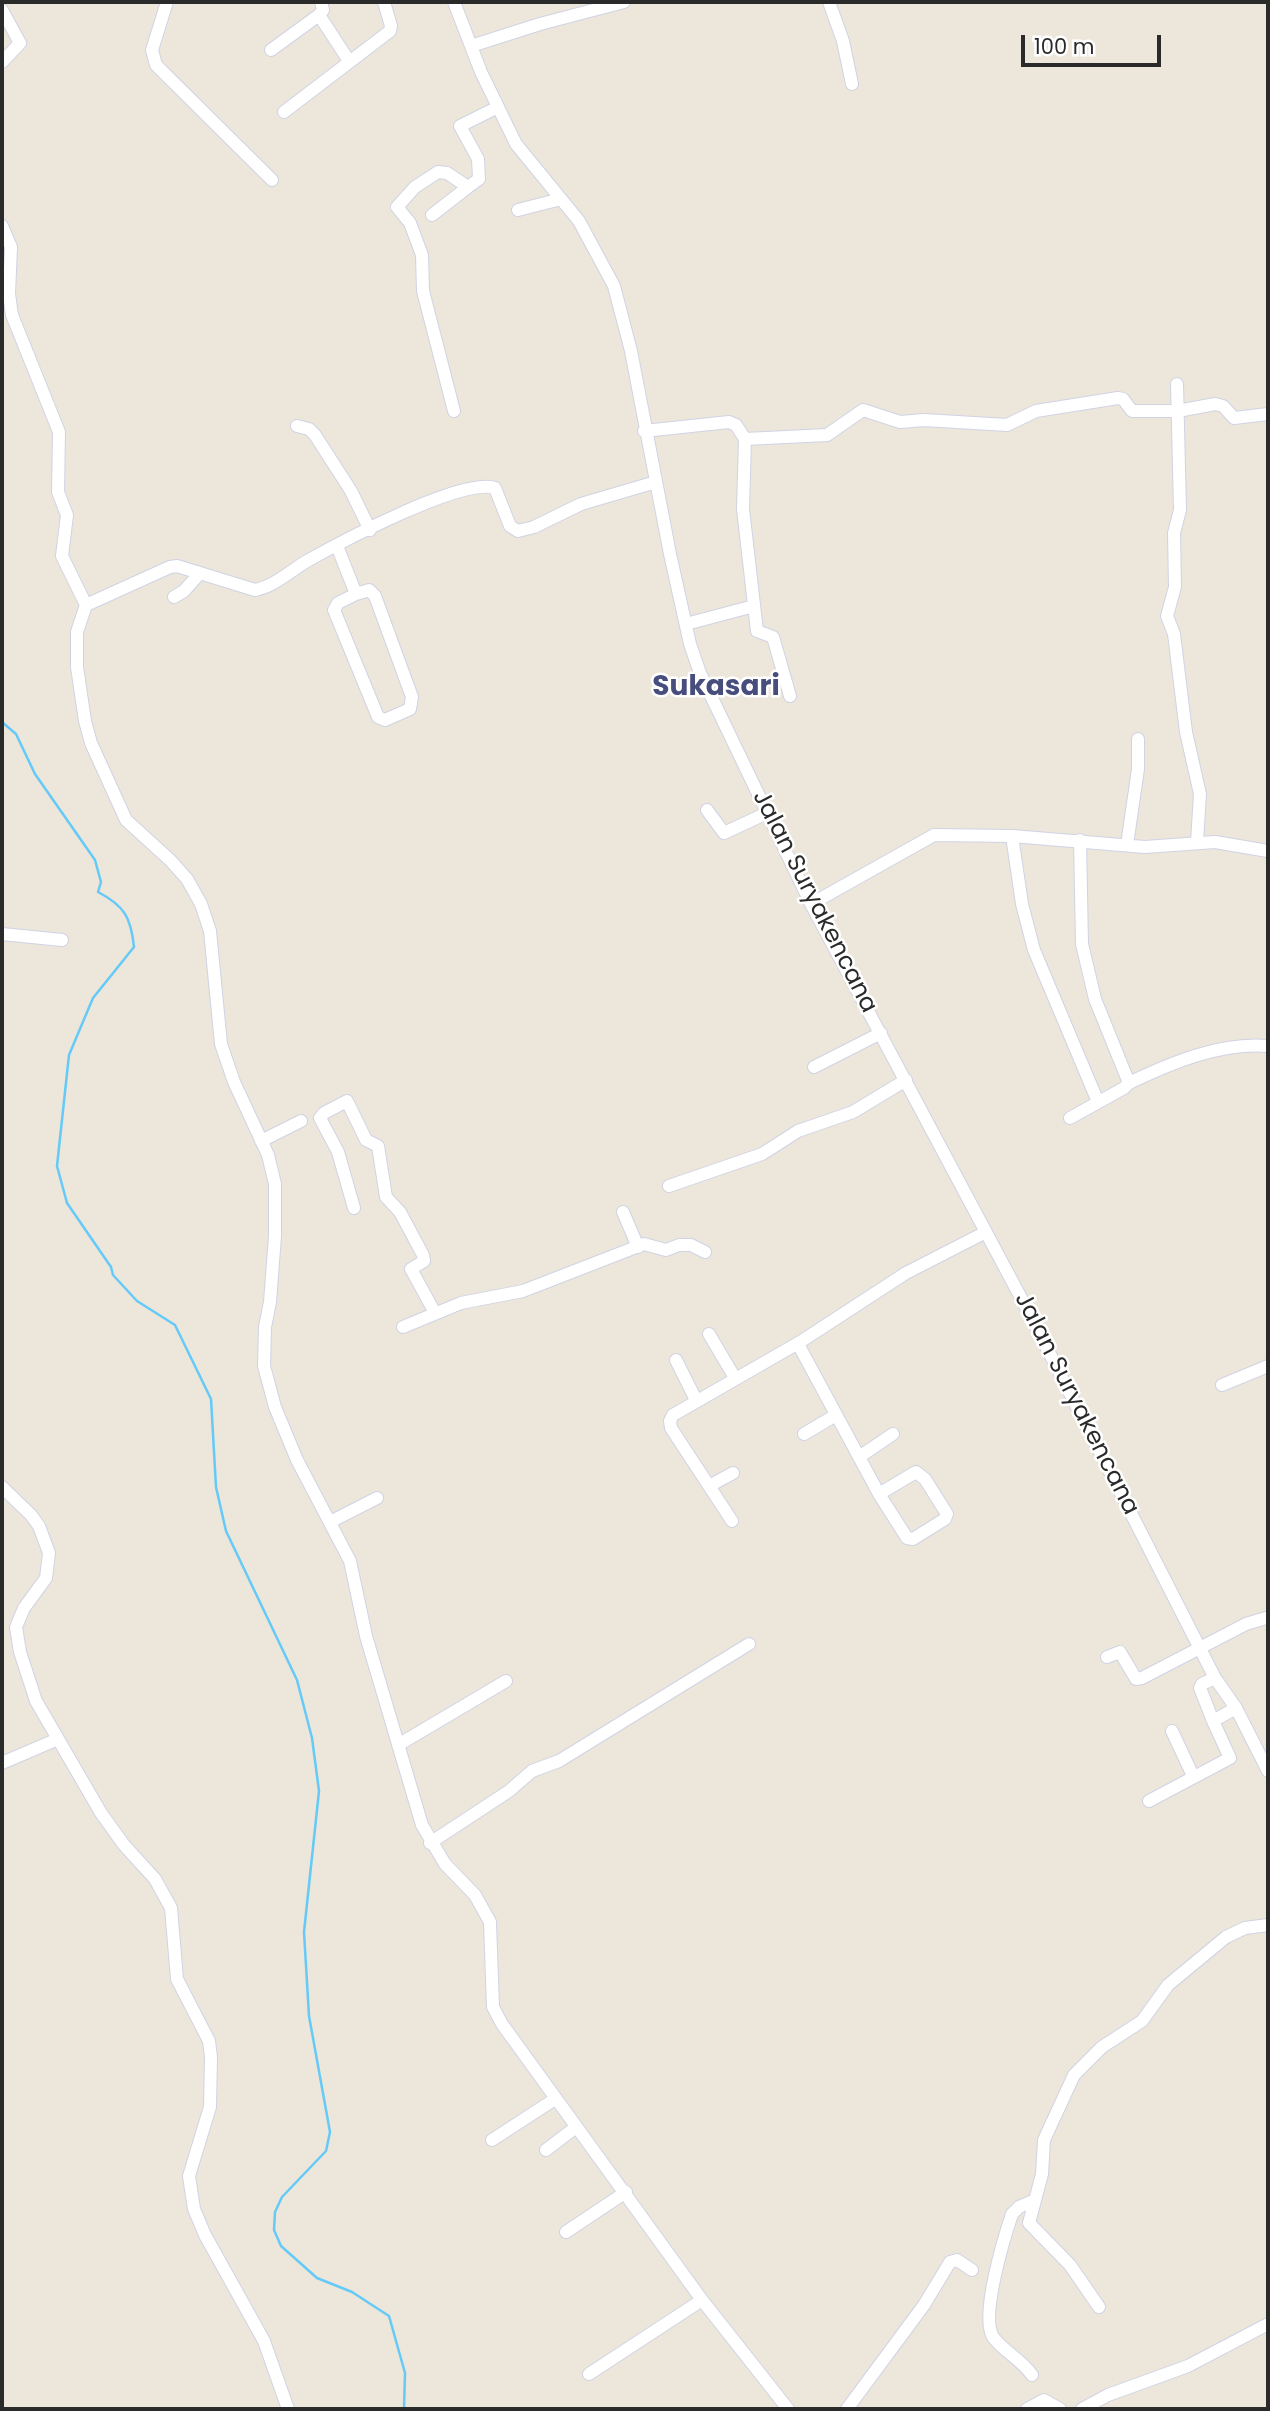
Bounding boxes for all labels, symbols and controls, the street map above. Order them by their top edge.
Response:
scale bar [1025,21,1165,65]
text: 100 m [1034,32,1094,61]
district label: Sukasari [652,671,780,705]
street label: Jalan Suryakencana [745,786,883,1018]
street label: Jalan Suryakencana [1007,1288,1145,1520]

